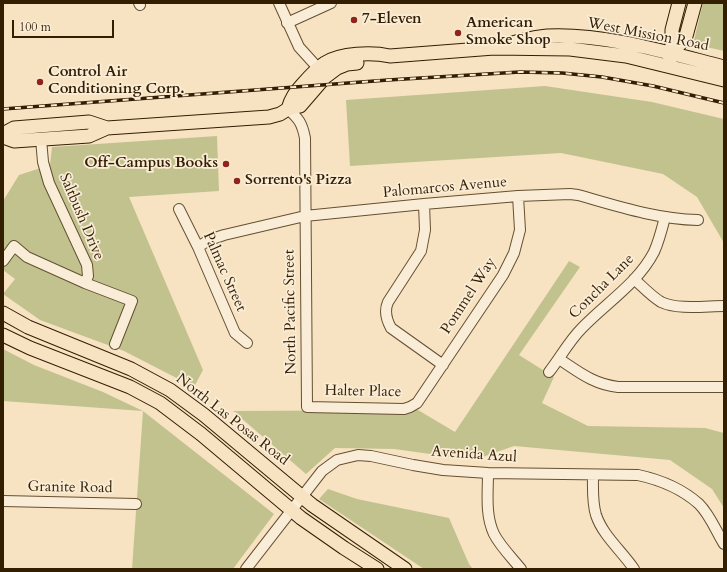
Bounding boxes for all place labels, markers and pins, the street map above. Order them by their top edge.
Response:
place label: 7-Eleven [362,11,422,29]
marker: 7-Eleven [349,15,359,25]
place label: American Smoke Shop [466,15,551,50]
marker: American Smoke Shop [453,28,463,38]
place label: Control Air Conditioning Corp. [48,64,185,99]
marker: Control Air Conditioning Corp. [35,77,45,87]
place label: Off-Campus Books [84,155,218,173]
marker: Off-Campus Books [221,159,231,169]
place label: Sorrento's Pizza [245,172,352,190]
marker: Sorrento's Pizza [232,176,242,186]

